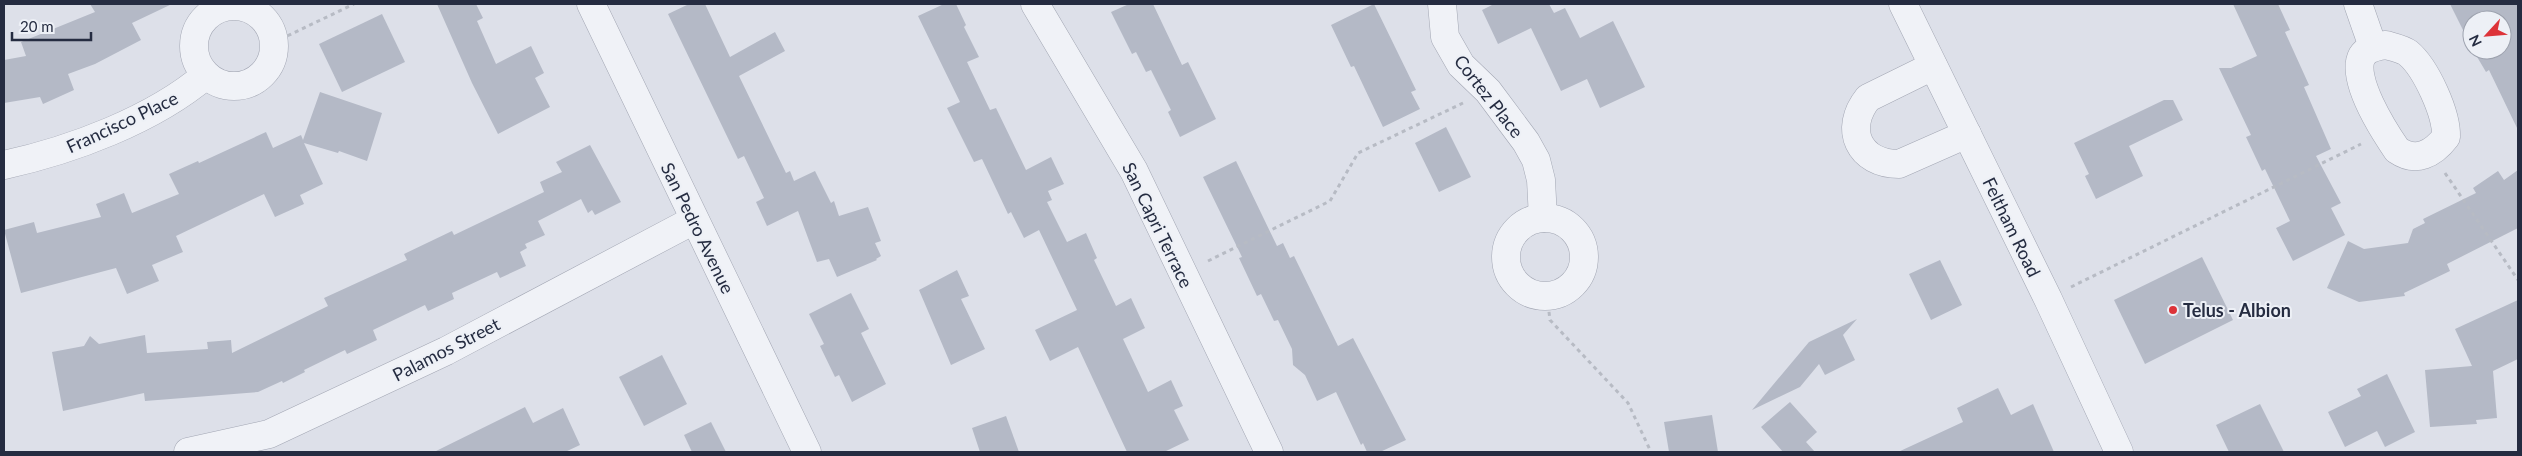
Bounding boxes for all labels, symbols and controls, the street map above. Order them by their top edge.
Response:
scale bar [12,10,91,42]
north arrow [2462,10,2512,60]
text: 20 m [20,17,54,35]
text: N [2465,32,2485,49]
street label: Cortez Place [1450,50,1528,142]
street label: Francisco Place [63,87,181,157]
street label: San Pedro Avenue [657,159,739,297]
street label: San Capri Terrace [1118,159,1198,291]
street label: Feltham Road [1978,174,2046,280]
place label: Telus - Albion [2183,299,2291,321]
marker: Telus - Albion [2167,304,2179,316]
street label: Palamos Street [389,312,504,385]

